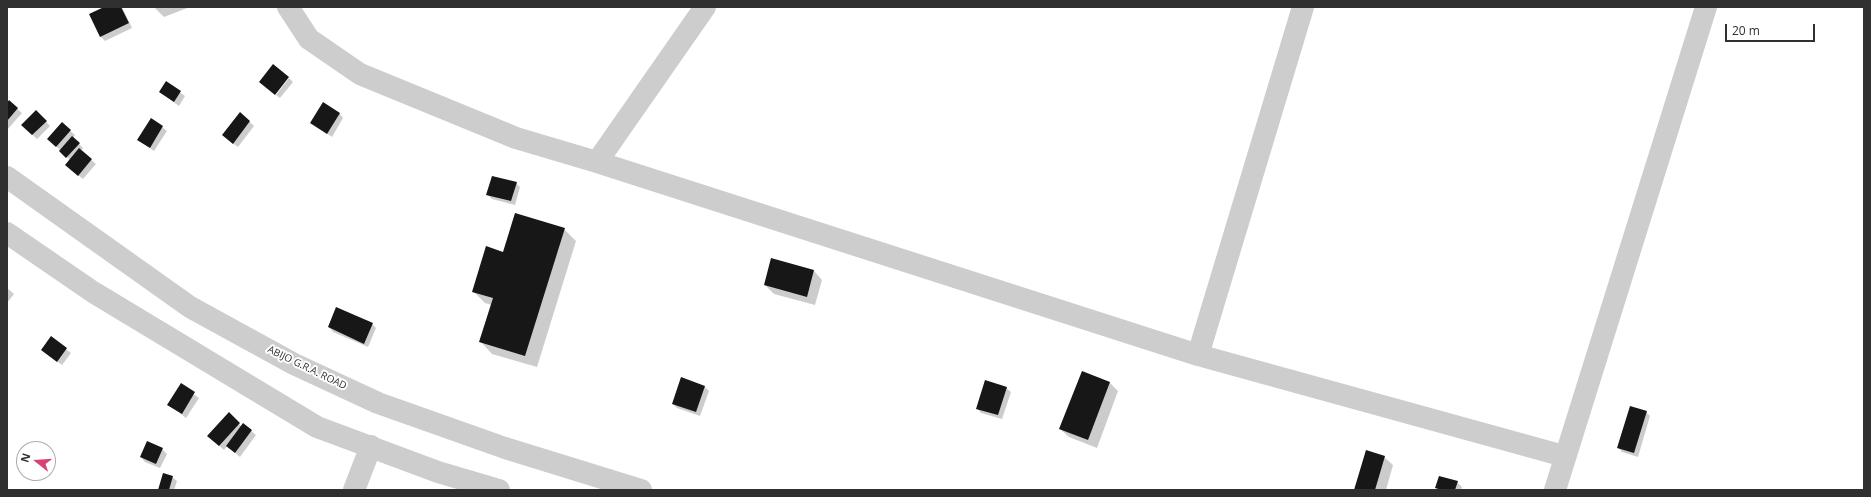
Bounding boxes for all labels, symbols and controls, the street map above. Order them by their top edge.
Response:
scale bar [1727,16,1817,42]
text: 20 m [1732,22,1760,39]
street label: ABIJO G.R.A. ROAD [266,344,348,392]
north arrow [16,441,56,481]
text: N [17,451,33,464]

